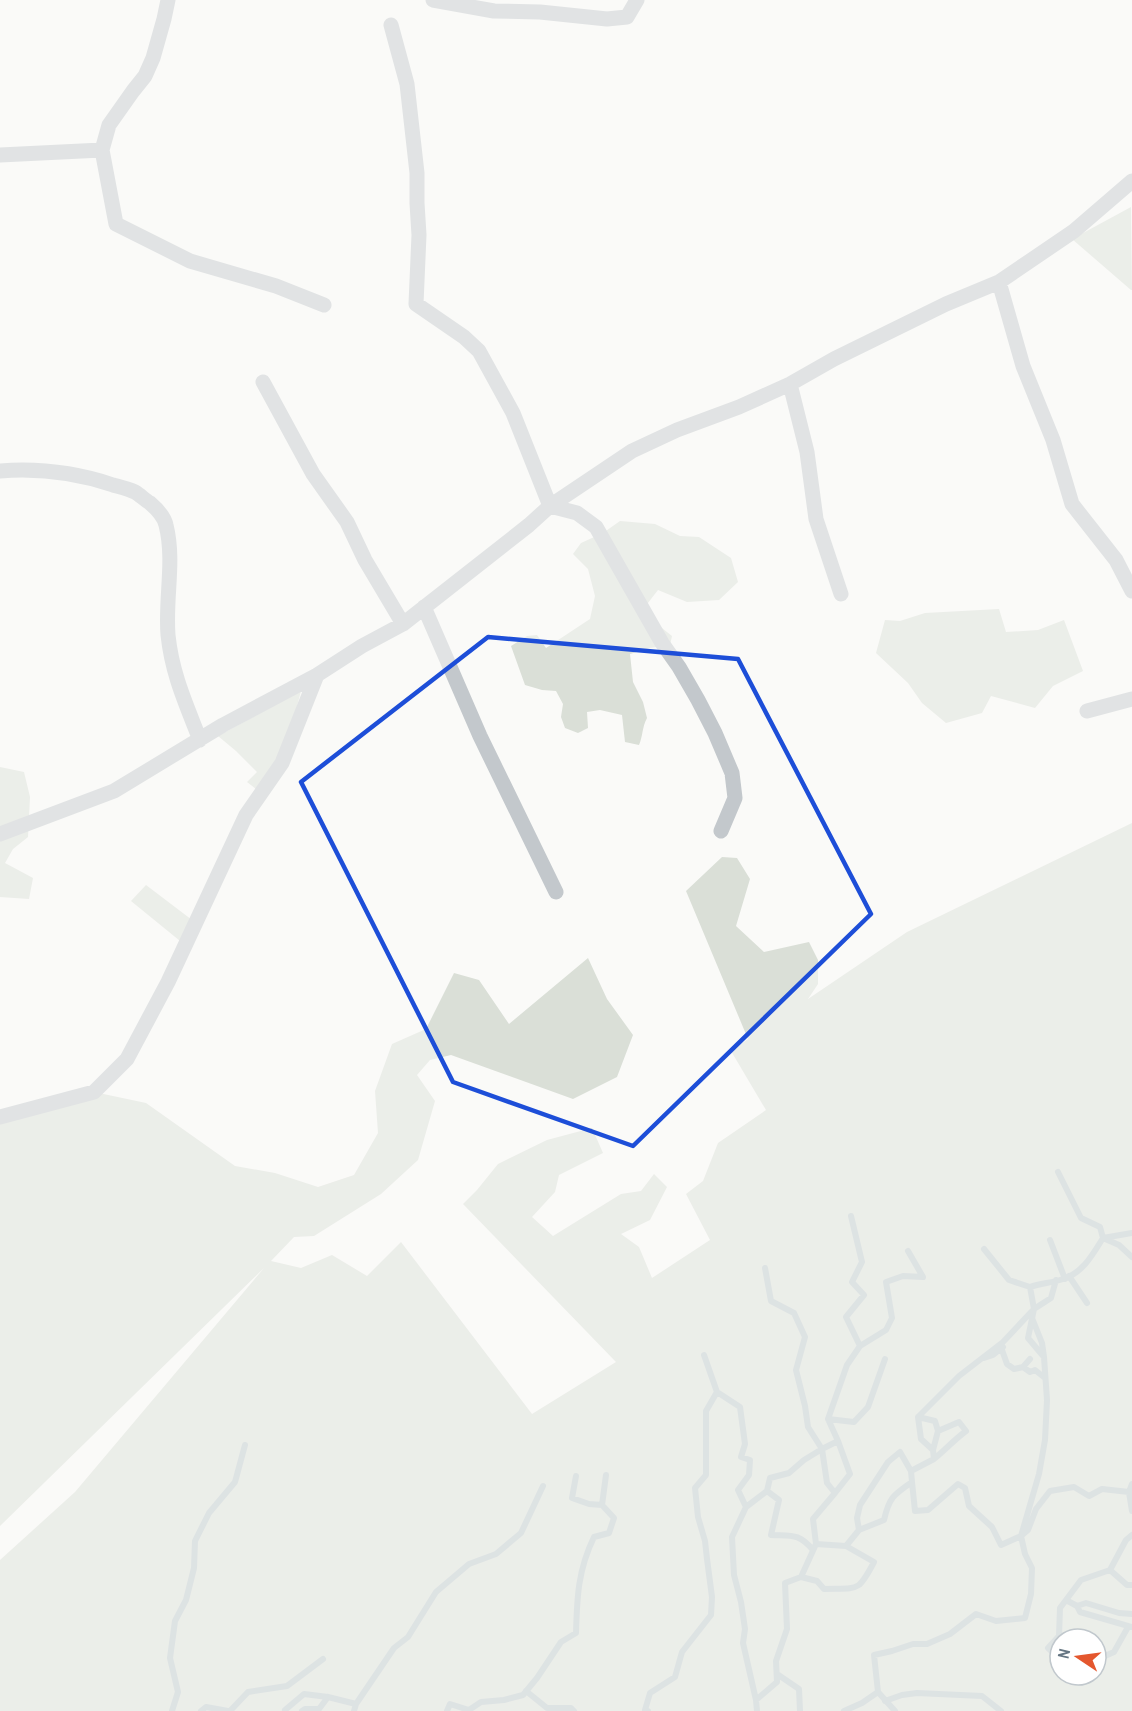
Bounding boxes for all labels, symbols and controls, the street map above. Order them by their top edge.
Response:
north arrow [1048,1627,1108,1687]
text: N [1052,1647,1075,1661]

